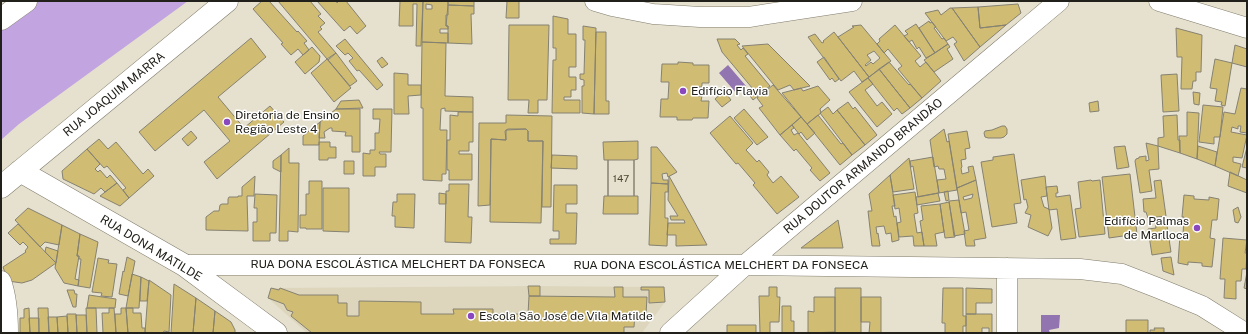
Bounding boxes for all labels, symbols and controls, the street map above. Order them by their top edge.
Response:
street label: RUA JOAQUIM MARRA [60,48,168,139]
place label: Edifício Flavia [691,84,768,98]
marker: Edifício Flavia [678,86,688,96]
street label: RUA DOUTOR ARMANDO BRANDÃO [781,95,945,237]
place label: Diretoria de Ensino Região Leste 4 [235,108,340,136]
marker: Diretoria de Ensino Região Leste 4 [222,117,232,127]
house number: 147 [613,172,629,184]
street label: RUA DONA MATILDE [98,212,204,284]
place label: Edifício Palmas de Marlloca [1104,214,1189,242]
marker: Edifício Palmas de Marlloca [1192,223,1202,233]
street label: RUA DONA ESCOLÁSTICA MELCHERT DA FONSECA [250,257,546,271]
street label: RUA DONA ESCOLÁSTICA MELCHERT DA FONSECA [573,258,869,272]
place label: Escola São José de Vila Matilde [479,309,653,323]
marker: Escola São José de Vila Matilde [466,311,476,321]

